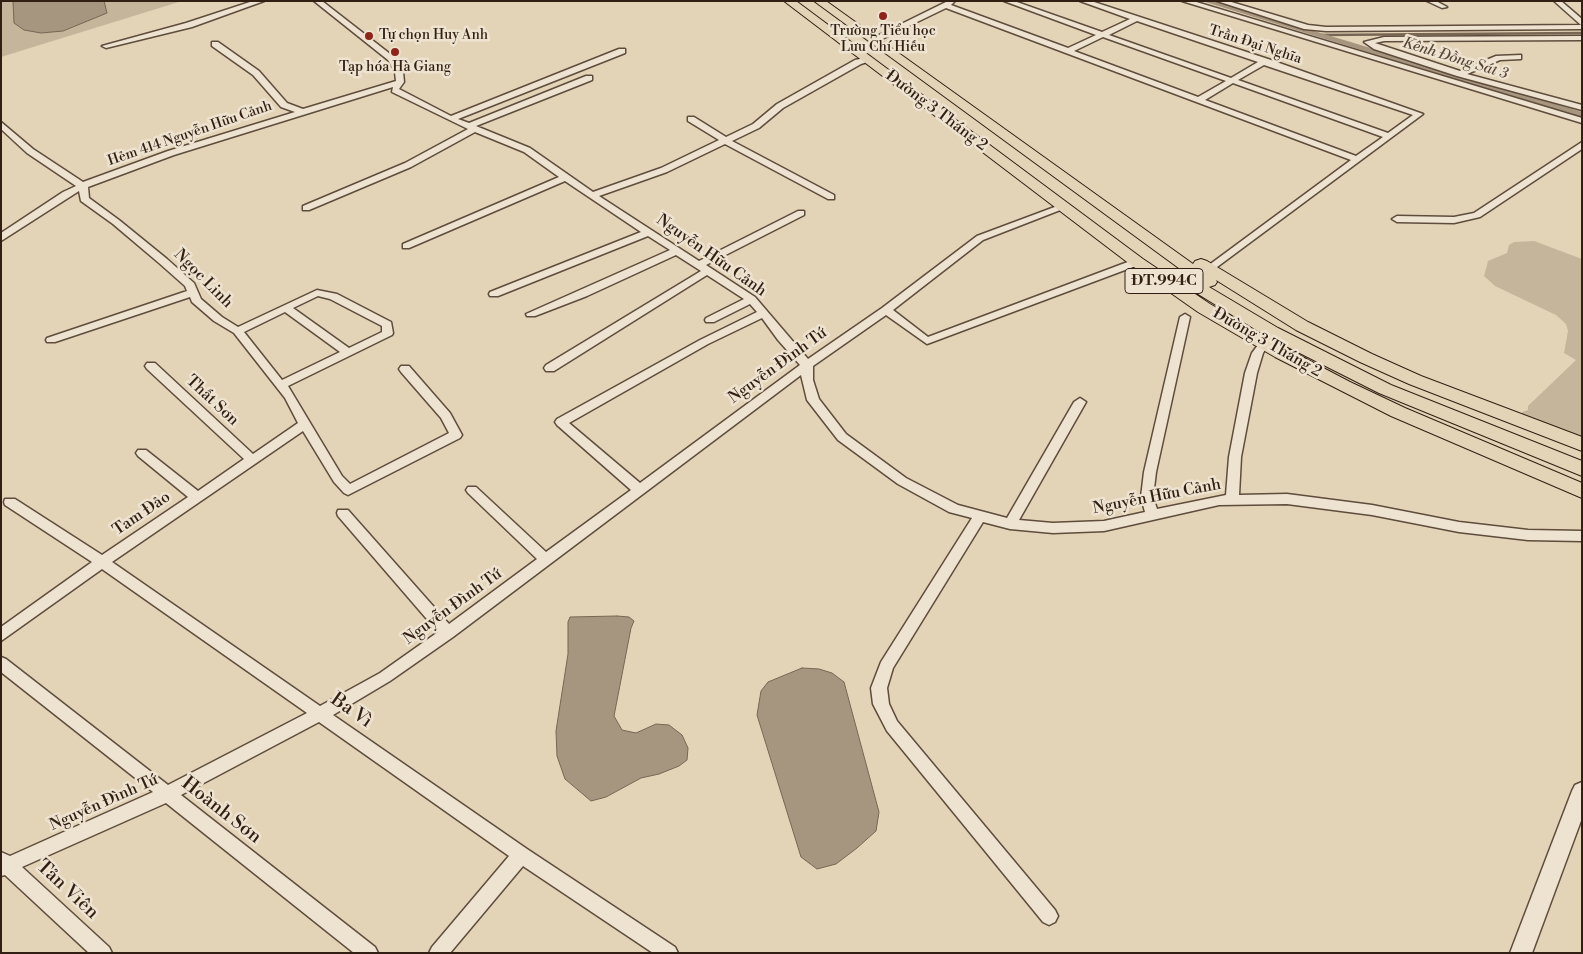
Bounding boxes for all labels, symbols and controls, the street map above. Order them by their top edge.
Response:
marker: Trường Tiểu học Lưu Chí Hiếu [877,10,889,22]
street label: Trần Đại Nghĩa [1206,22,1304,68]
place label: Trường Tiểu học Lưu Chí Hiếu [830,24,936,56]
place label: Tự chọn Huy Anh [379,28,488,44]
marker: Tự chọn Huy Anh [363,30,375,42]
water label: Kênh Đồng Sát 3 [1400,34,1510,84]
marker: Tạp hóa Hà Giang [389,46,401,58]
place label: Tạp hóa Hà Giang [339,60,451,76]
street label: Đường 3 Tháng 2 [881,66,991,156]
street label: Hẻm 414 Nguyễn Hữu Cảnh [106,98,274,170]
street label: Nguyễn Hữu Cảnh [652,211,770,301]
street label: Ngọc Linh [170,246,236,312]
road number: ĐT.994C [1125,268,1203,294]
street label: Đường 3 Tháng 2 [1209,304,1325,382]
street label: Nguyễn Đình Tứ [725,324,831,408]
street label: Thất Sơn [182,372,242,430]
street label: Nguyễn Hữu Cảnh [1091,475,1223,519]
street label: Tam Đảo [110,488,174,540]
street label: Nguyễn Đình Tứ [400,565,506,649]
street label: Ba Vì [326,689,376,733]
street label: Nguyễn Đình Tứ [47,770,161,836]
street label: Hoành Sơn [177,773,265,849]
street label: Tản Viên [31,855,103,925]

